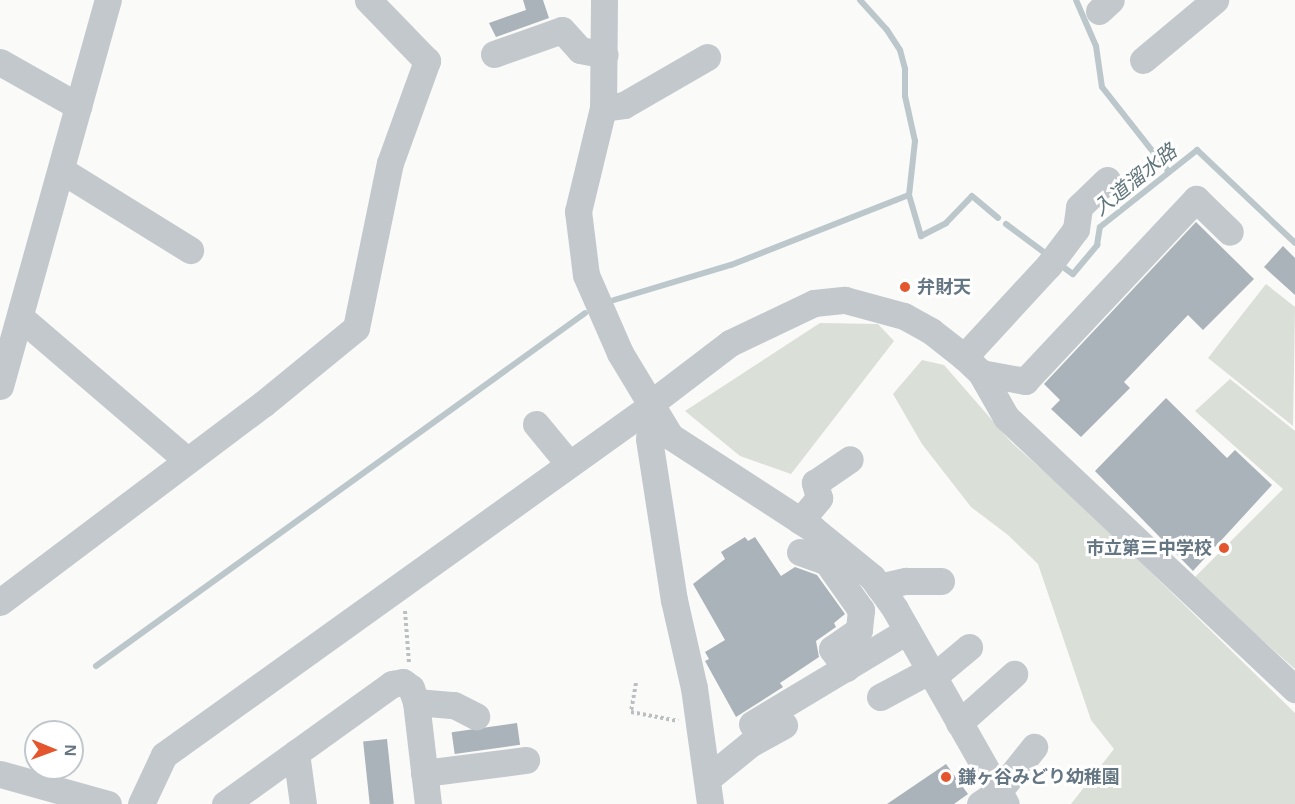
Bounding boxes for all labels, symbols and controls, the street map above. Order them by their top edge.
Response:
water label: 入道溜水路 [1089,139,1181,221]
place label: 弁財天 [917,276,971,298]
marker: 弁財天 [898,280,912,294]
place label: 市立第三中学校 [1086,537,1212,559]
marker: 市立第三中学校 [1217,541,1231,555]
north arrow [24,720,84,780]
text: N [62,744,79,756]
place label: 鎌ヶ谷みどり幼稚園 [958,766,1120,788]
marker: 鎌ヶ谷みどり幼稚園 [939,770,953,784]

